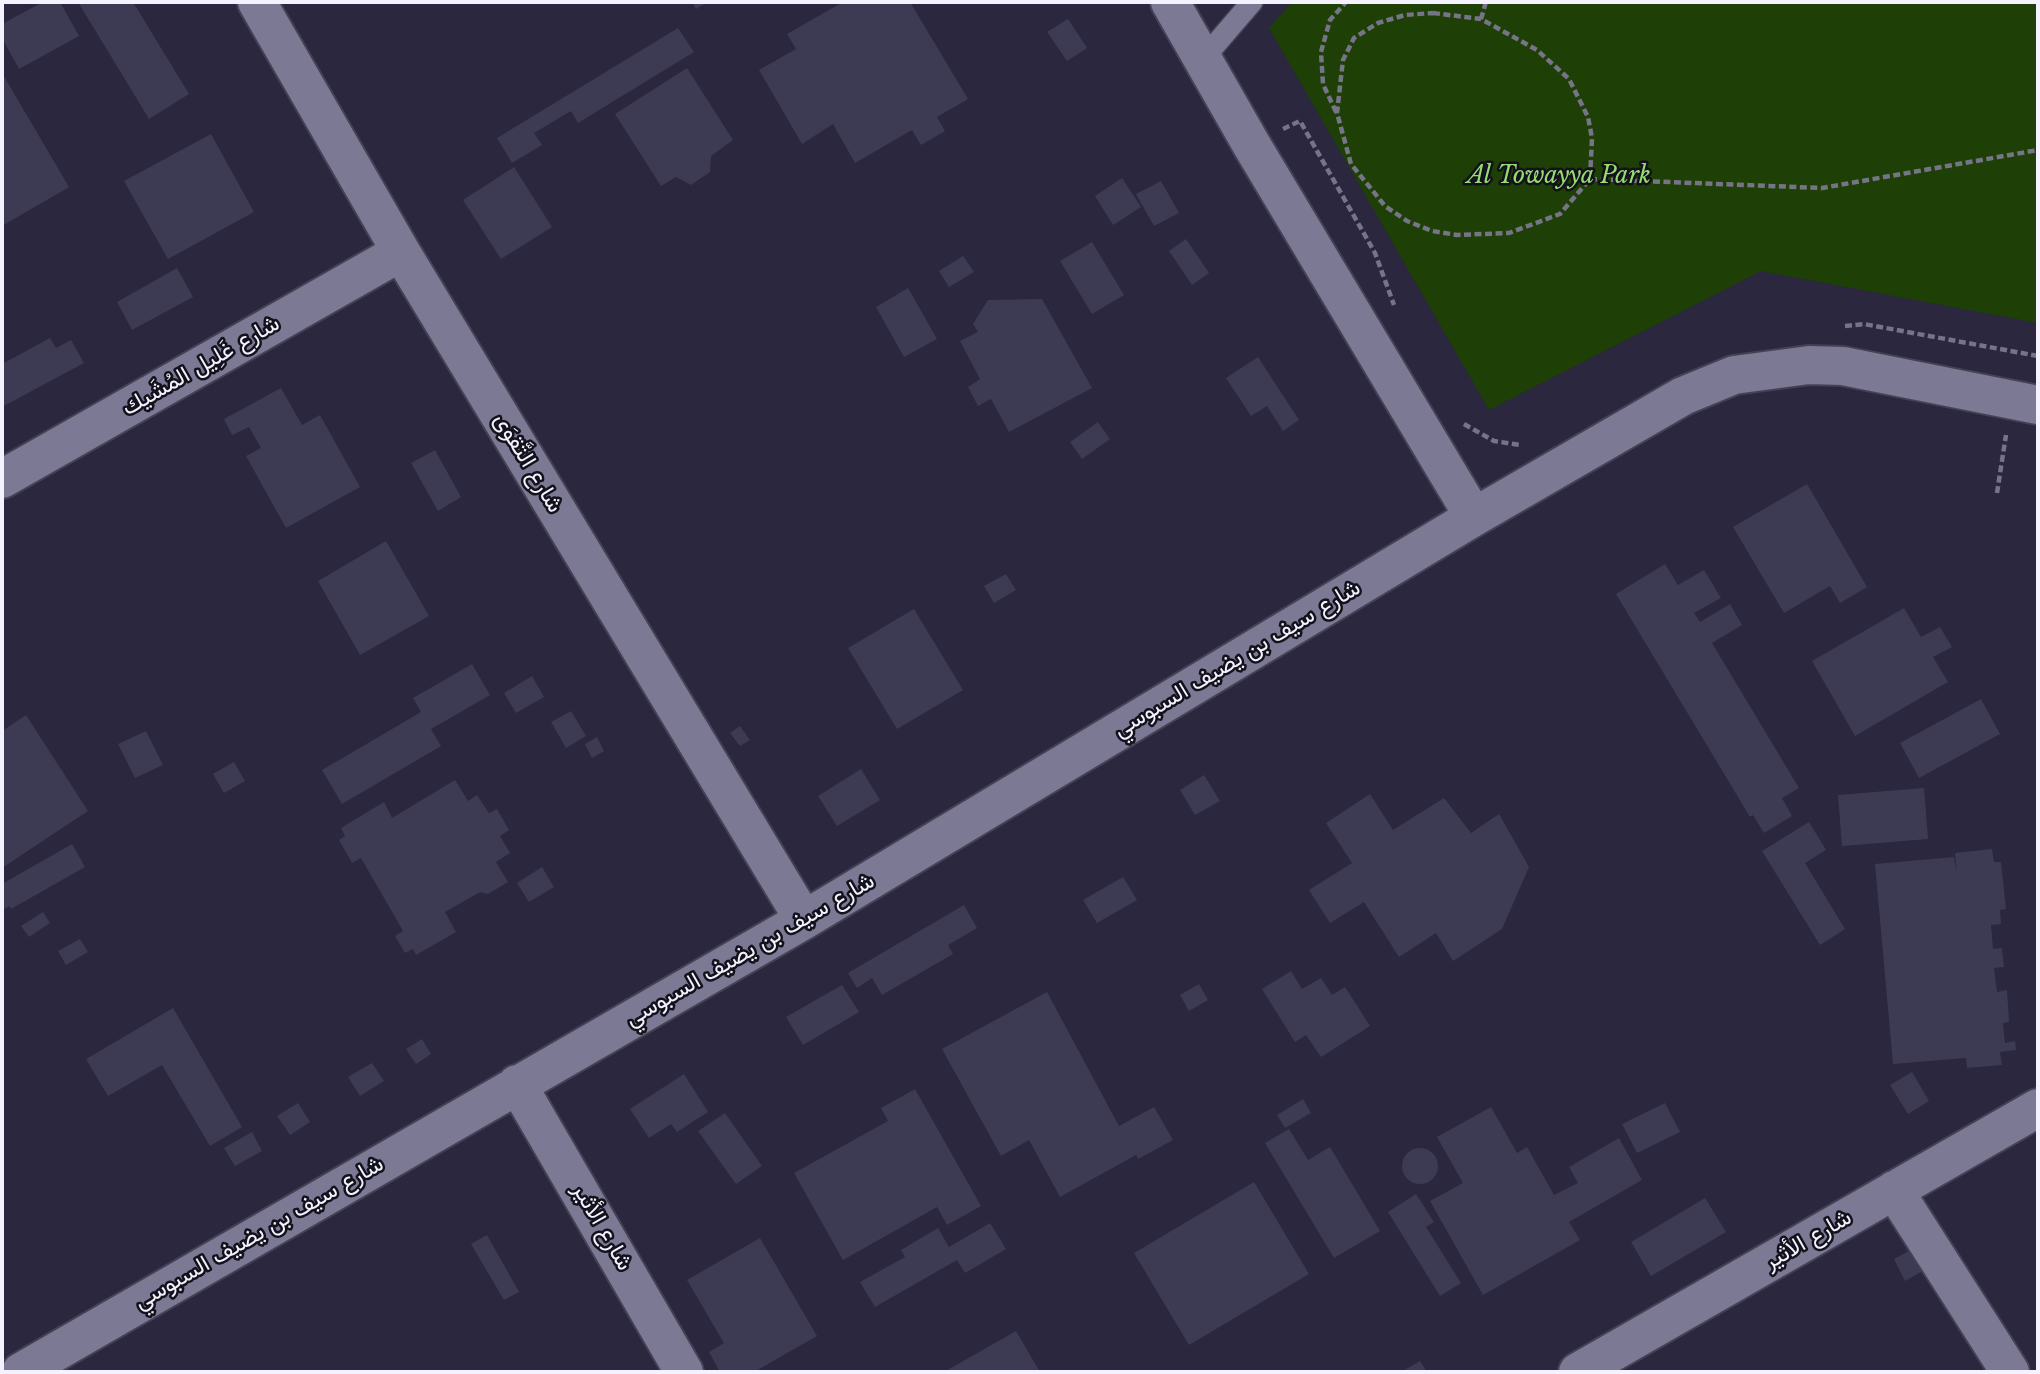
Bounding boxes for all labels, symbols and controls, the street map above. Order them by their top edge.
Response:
park label: Al Towayya Park [1467,163,1651,191]
street label: شارع غَلِيل المُشَيك [117,310,285,422]
street label: شارع التَّقوَى [487,408,569,518]
street label: شارع سيف بن يضيف السبوسي [1109,574,1365,744]
street label: شارع سيف بن يضيف السبوسي [620,867,880,1033]
street label: شارع سيف بن يضيف السبوسي [129,1150,389,1316]
street label: شارع الأثير [566,1178,638,1276]
street label: شارع الأثير [1759,1204,1857,1276]

